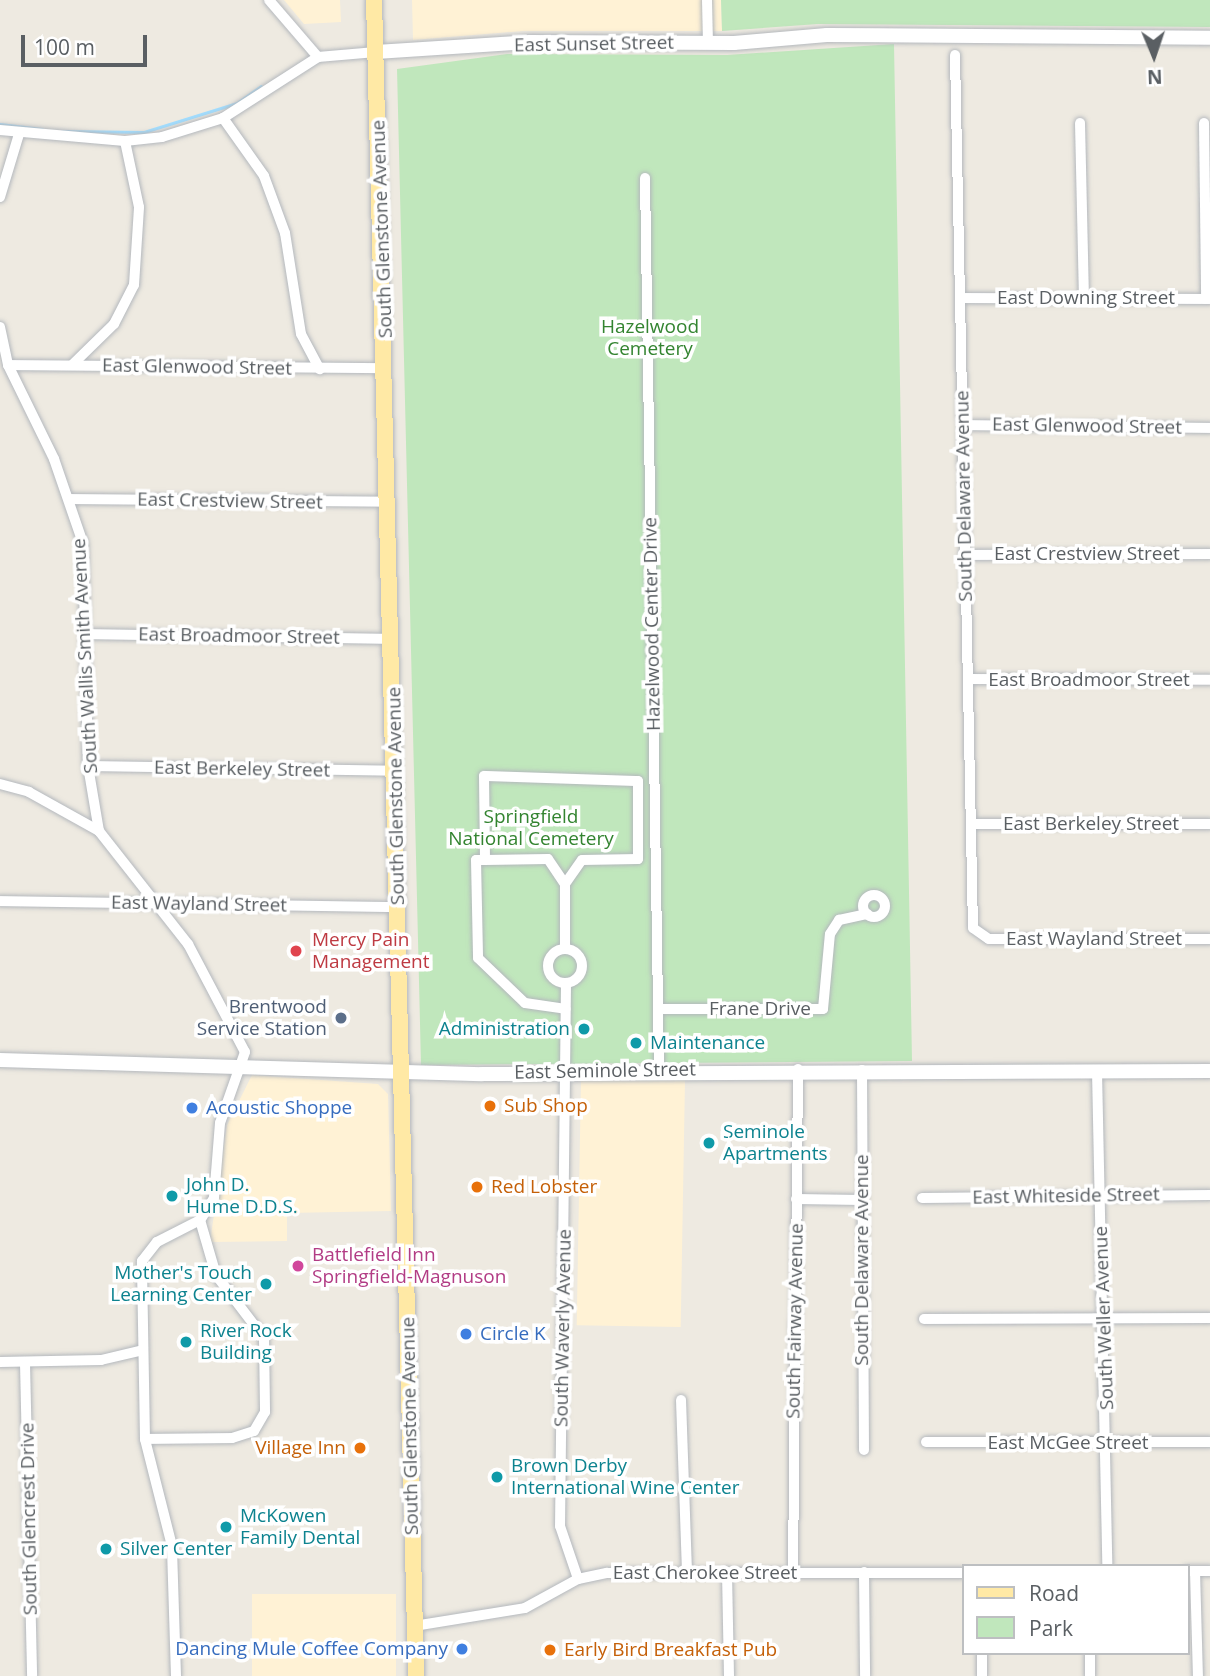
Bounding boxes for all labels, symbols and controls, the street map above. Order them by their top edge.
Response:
scale bar [24,21,150,65]
north arrow [1119,21,1189,91]
street label: East Sunset Street [514,31,674,57]
text: 100 m [34,33,95,61]
text: N [1147,64,1163,90]
street label: South Glenstone Avenue [367,119,397,339]
street label: East Downing Street [997,287,1175,309]
park label: Hazelwood Cemetery [601,316,699,360]
street label: East Glenwood Street [102,354,292,380]
street label: South Delaware Avenue [951,390,977,602]
street label: East Glenwood Street [992,413,1182,439]
street label: East Crestview Street [137,488,323,514]
street label: Hazelwood Center Drive [639,517,665,731]
street label: South Wallis Smith Avenue [67,538,103,774]
street label: East Crestview Street [994,543,1180,565]
street label: East Broadmoor Street [138,623,340,649]
street label: East Broadmoor Street [988,669,1190,691]
street label: South Glenstone Avenue [383,687,409,905]
street label: East Berkeley Street [154,756,330,782]
park label: Springfield National Cemetery [448,806,614,850]
street label: East Berkeley Street [1003,813,1179,835]
street label: East Wayland Street [111,891,287,917]
street label: East Wayland Street [1006,928,1182,950]
place label: Mercy Pain Management [312,929,430,973]
marker: Mercy Pain Management [286,941,306,961]
place label: Brentwood Service Station [197,996,327,1040]
street label: Frane Drive [709,998,811,1020]
marker: Brentwood Service Station [333,1010,349,1026]
place label: Administration [439,1018,570,1040]
marker: Administration [576,1021,592,1037]
place label: Maintenance [650,1032,765,1054]
marker: Maintenance [628,1035,644,1051]
street label: East Seminole Street [514,1058,696,1084]
place label: Sub Shop [504,1095,588,1117]
place label: Acoustic Shoppe [206,1097,352,1119]
marker: Sub Shop [482,1098,498,1114]
marker: Acoustic Shoppe [184,1100,200,1116]
place label: Seminole Apartments [723,1121,827,1165]
marker: Seminole Apartments [701,1135,717,1151]
street label: South Delaware Avenue [851,1154,873,1366]
place label: John D. Hume D.D.S. [186,1174,298,1218]
place label: Red Lobster [491,1176,597,1198]
marker: Red Lobster [469,1179,485,1195]
street label: East Whiteside Street [972,1183,1160,1209]
marker: John D. Hume D.D.S. [164,1188,180,1204]
street label: South Fairway Avenue [782,1223,808,1419]
street label: South Weller Avenue [1089,1226,1119,1410]
street label: South Waverly Avenue [550,1229,576,1427]
place label: Battlefield Inn Springfield-Magnuson [312,1244,506,1288]
marker: Battlefield Inn Springfield-Magnuson [290,1258,306,1274]
place label: Mother's Touch Learning Center [110,1262,252,1306]
marker: Mother's Touch Learning Center [258,1276,274,1292]
street label: South Glenstone Avenue [397,1317,423,1535]
place label: River Rock Building [200,1320,292,1364]
place label: Circle K [480,1323,546,1345]
marker: Circle K [458,1326,474,1342]
marker: River Rock Building [178,1334,194,1350]
street label: South Glencrest Drive [16,1423,42,1615]
street label: East McGee Street [987,1432,1149,1454]
place label: Village Inn [255,1437,346,1459]
marker: Village Inn [352,1440,368,1456]
place label: Brown Derby International Wine Center [511,1455,739,1499]
marker: Brown Derby International Wine Center [489,1469,505,1485]
place label: McKowen Family Dental [240,1505,360,1549]
marker: McKowen Family Dental [218,1519,234,1535]
place label: Silver Center [120,1538,232,1560]
marker: Silver Center [98,1541,114,1557]
street label: East Cherokee Street [613,1562,797,1584]
legend [962,1564,1189,1655]
text: Road [1029,1579,1079,1607]
text: Park [1029,1614,1073,1642]
place label: Dancing Mule Coffee Company [175,1638,448,1660]
place label: Early Bird Breakfast Pub [564,1639,777,1661]
marker: Dancing Mule Coffee Company [454,1641,470,1657]
marker: Early Bird Breakfast Pub [542,1642,558,1658]

